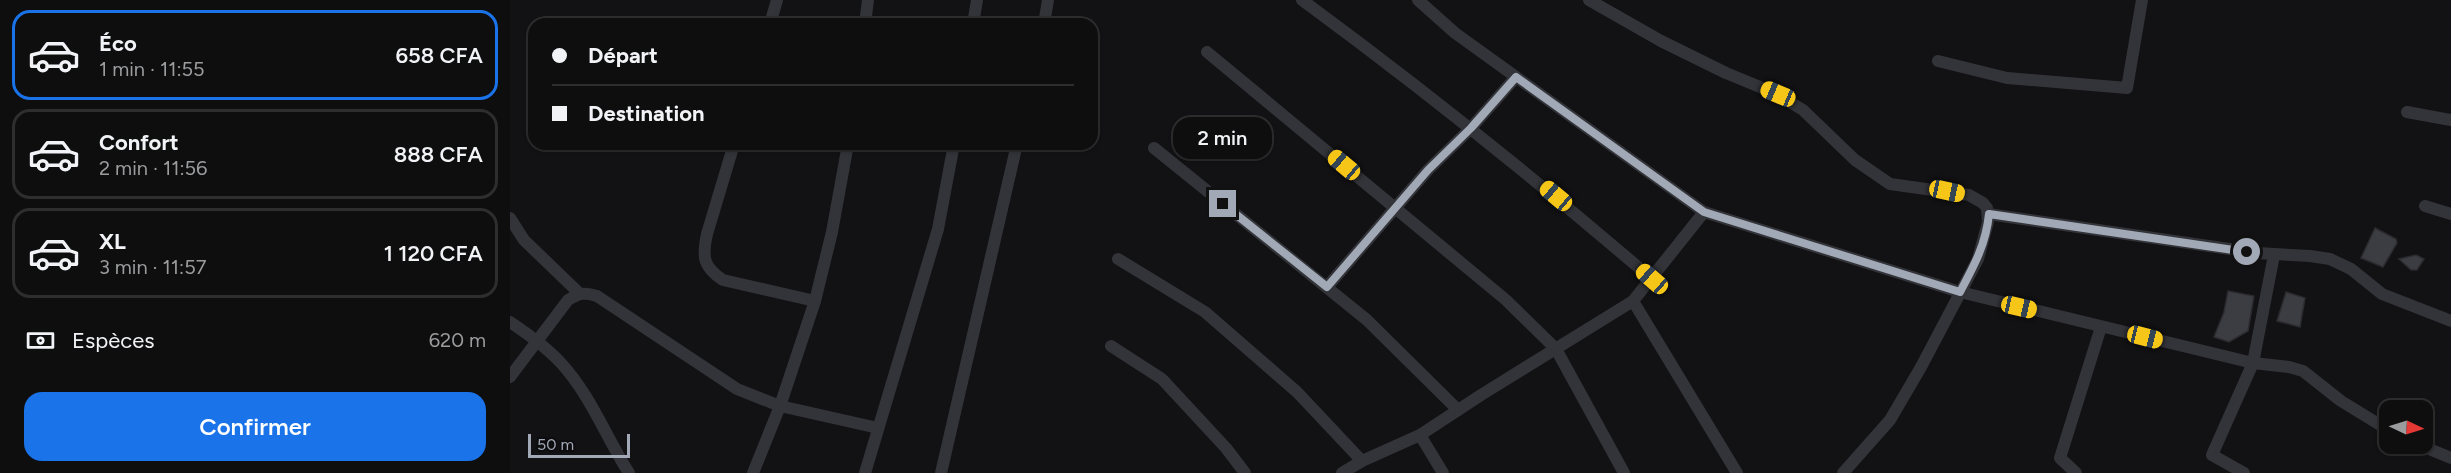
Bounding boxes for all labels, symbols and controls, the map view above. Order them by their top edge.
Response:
icon: car [27,28,81,82]
text: Éco [99,30,137,57]
text: 658 CFA [395,42,483,69]
text: Départ [588,42,658,69]
text: 1 min · 11:55 [99,57,205,81]
car [1758,79,1798,109]
text: Destination [588,100,705,127]
callout: 2 min [1174,117,1272,159]
text: 2 min [1198,126,1247,150]
icon: car [27,127,81,181]
text: Confort [99,129,179,156]
text: 888 CFA [394,141,483,168]
car [1324,147,1364,183]
text: 2 min · 11:56 [99,156,207,180]
car [1536,178,1576,214]
car [1928,178,1966,204]
route end [1209,190,1236,217]
icon: car [27,226,81,280]
text: XL [99,228,126,255]
route start [2233,238,2260,265]
text: 1 120 CFA [384,240,483,267]
text: 3 min · 11:57 [99,255,206,279]
car [1633,260,1671,298]
car [1999,294,2039,320]
icon: cash [24,324,57,357]
car [2125,324,2165,350]
text: Espèces [72,327,154,354]
text: 620 m [429,328,486,352]
button: Confirmer [24,392,486,461]
north arrow [2379,400,2433,454]
map controls [2379,400,2433,454]
scale bar [528,431,630,458]
text: 50 m [537,435,574,454]

